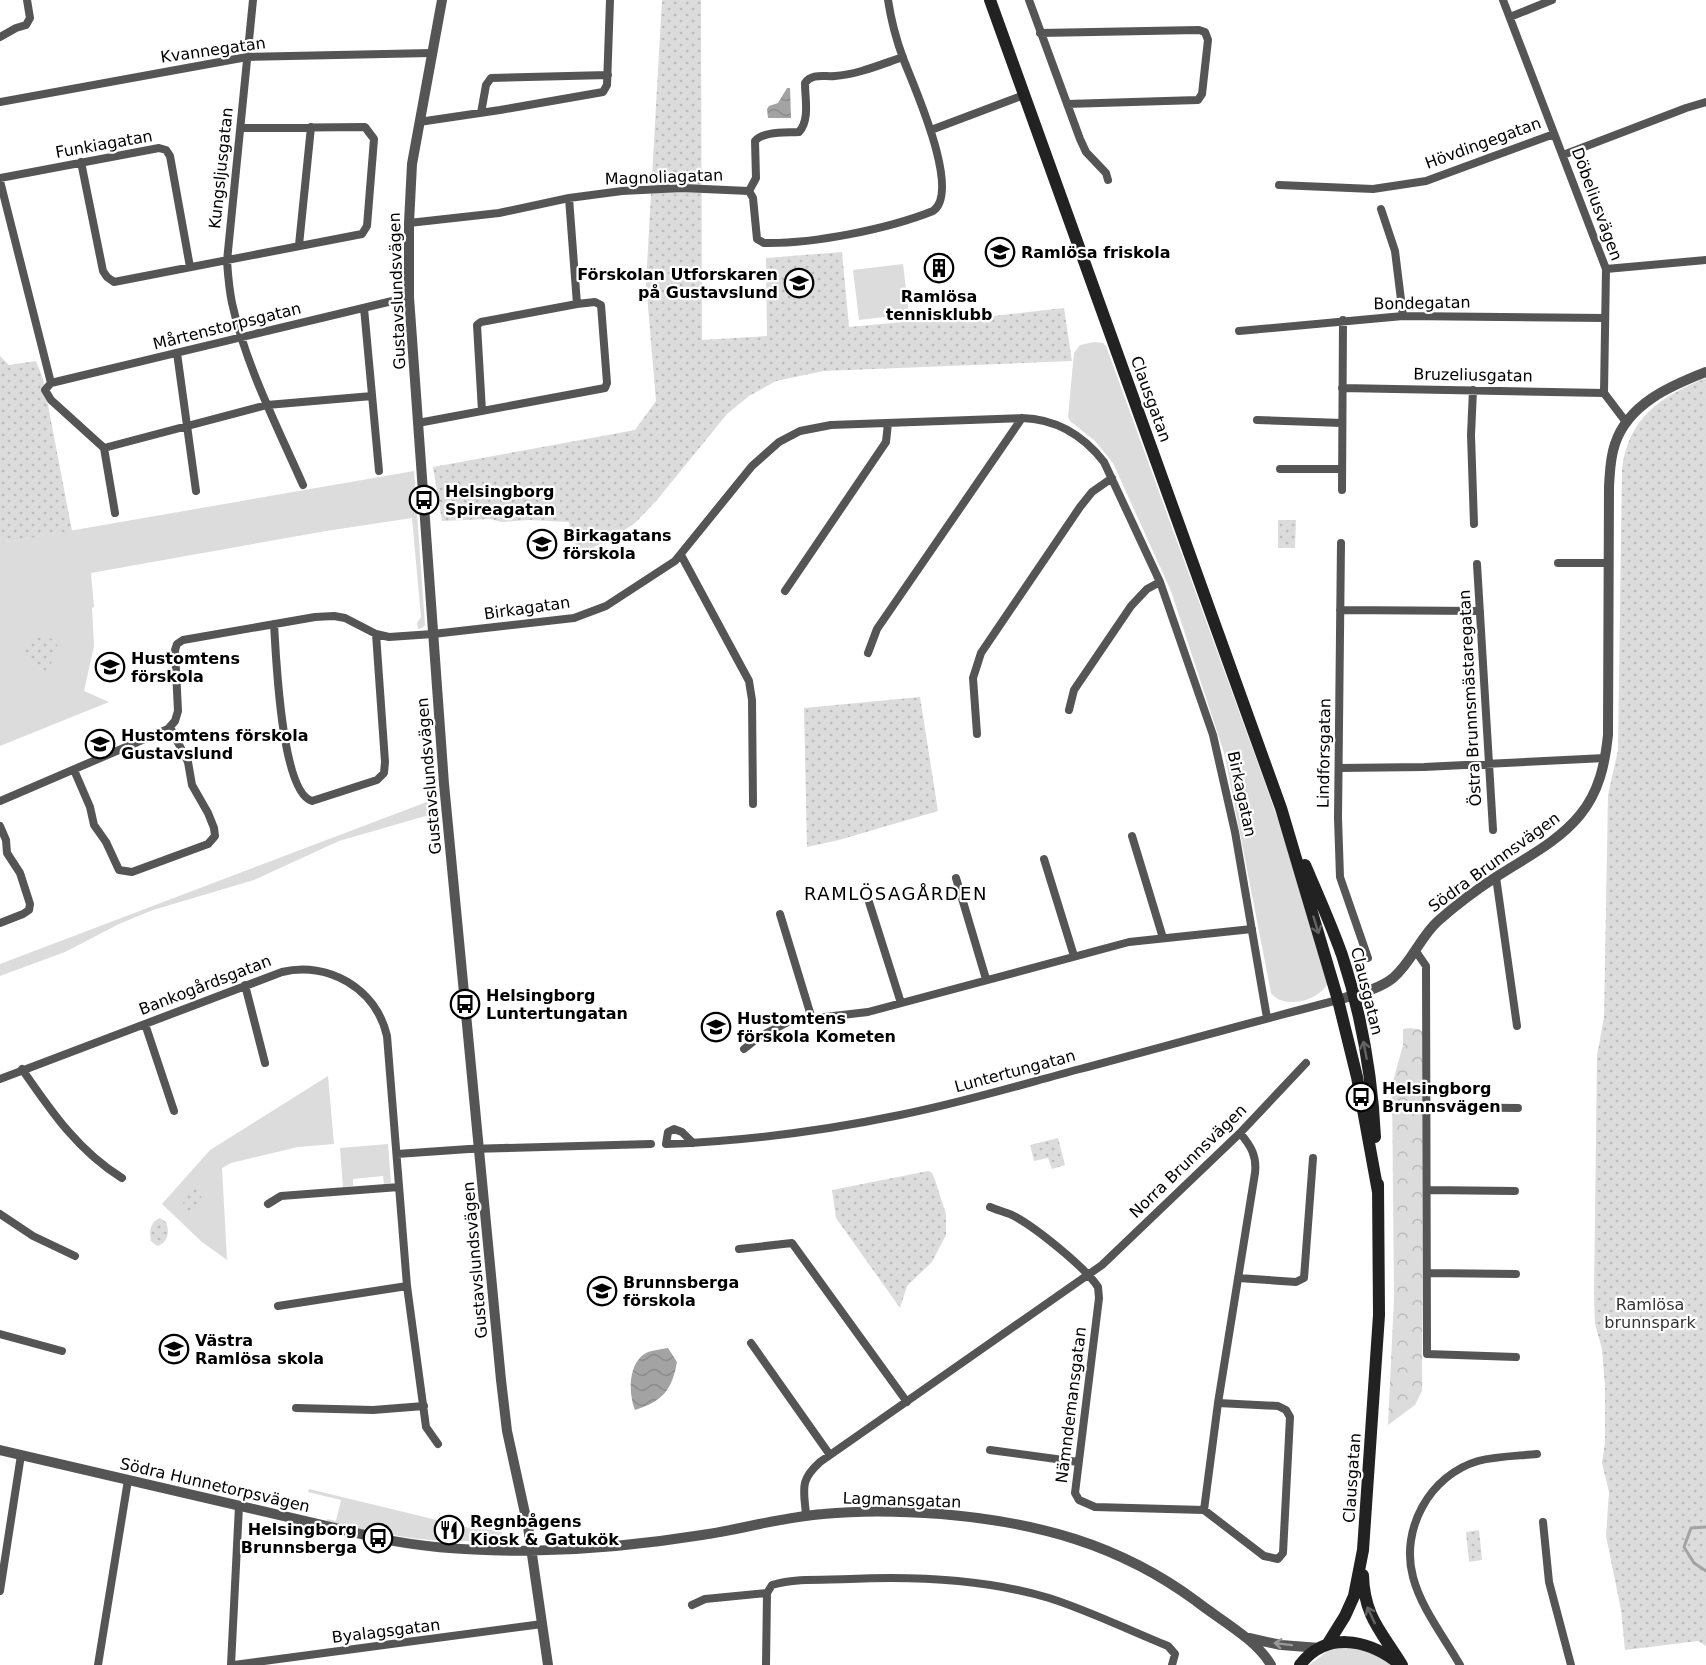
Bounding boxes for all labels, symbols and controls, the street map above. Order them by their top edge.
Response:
street label: Kvannegatan [159,33,267,67]
street label: Kungsljusgatan [205,106,237,230]
street label: Hövdingegatan [1422,113,1544,173]
street label: Funkiagatan [54,126,154,162]
street label: Döbeliusvägen [1568,145,1626,263]
street label: Magnoliagatan [604,165,724,189]
street label: Gustavslundsvägen [385,212,409,370]
school or university icon: Ramlösa friskola [984,236,1016,268]
place label: Ramlösa friskola [1021,243,1171,262]
building icon: Ramlösa tennisklubb [923,252,955,284]
place label: Förskolan Utforskaren på Gustavslund [577,265,778,302]
school or university icon: Förskolan Utforskaren på Gustavslund [783,267,815,299]
place label: Ramlösa tennisklubb [886,287,992,324]
street label: Bondegatan [1373,293,1471,313]
street label: Mårtenstorpsgatan [151,298,303,354]
street label: Clausgatan [1127,353,1175,445]
street label: Bruzeliusgatan [1413,364,1533,386]
place label: Helsingborg Spireagatan [445,482,555,519]
bus stop icon: Helsingborg Spireagatan [408,484,440,516]
place label: Birkagatans förskola [563,526,672,563]
school or university icon: Birkagatans förskola [526,528,558,560]
street label: Östra Brunnsmästaregatan [1455,589,1485,807]
street label: Birkagatan [483,593,571,623]
place label: Hustomtens förskola [131,649,240,686]
school or university icon: Hustomtens förskola [94,651,126,683]
street label: Gustavslundsvägen [413,697,445,855]
street label: Lindforsgatan [1314,698,1334,808]
place label: Hustomtens förskola Gustavslund [121,726,308,763]
school or university icon: Hustomtens förskola Gustavslund [84,728,116,760]
street label: Birkagatan [1224,749,1260,839]
street label: Södra Brunnsvägen [1425,808,1563,916]
district label: RAMLÖSAGÅRDEN [804,883,988,904]
one-way arrow [1311,915,1322,934]
street label: Clausgatan [1347,945,1387,1037]
street label: Bankogårdsgatan [136,951,274,1019]
place label: Helsingborg Luntertungatan [486,986,628,1023]
bus stop icon: Helsingborg Luntertungatan [449,988,481,1020]
place label: Hustomtens förskola Kometen [737,1009,896,1046]
school or university icon: Hustomtens förskola Kometen [700,1011,732,1043]
one-way arrow [1359,1041,1370,1060]
street label: Luntertungatan [952,1046,1078,1096]
place label: Helsingborg Brunnsvägen [1382,1079,1501,1116]
bus stop icon: Helsingborg Brunnsvägen [1345,1081,1377,1113]
street label: Norra Brunnsvägen [1126,1100,1250,1222]
street label: Gustavslundsvägen [459,1181,491,1339]
place label: Brunnsberga förskola [623,1273,739,1310]
school or university icon: Brunnsberga förskola [586,1275,618,1307]
park label: Ramlösa brunnspark [1604,1295,1696,1332]
street label: Nämndemansgatan [1052,1326,1090,1484]
place label: Västra Ramlösa skola [195,1331,324,1368]
school or university icon: Västra Ramlösa skola [158,1333,190,1365]
street label: Clausgatan [1339,1432,1365,1524]
street label: Södra Hunnetorpsvägen [118,1454,312,1516]
street label: Lagmansgatan [842,1488,962,1512]
place label: Regnbågens Kiosk & Gatukök [470,1512,619,1549]
restaurant icon: Regnbågens Kiosk & Gatukök [433,1514,465,1546]
place label: Helsingborg Brunnsberga [241,1520,357,1557]
bus stop icon: Helsingborg Brunnsberga [362,1522,394,1554]
one-way arrow [1365,1607,1376,1625]
street label: Byalagsgatan [331,1615,441,1647]
one-way arrow [1273,1638,1293,1649]

